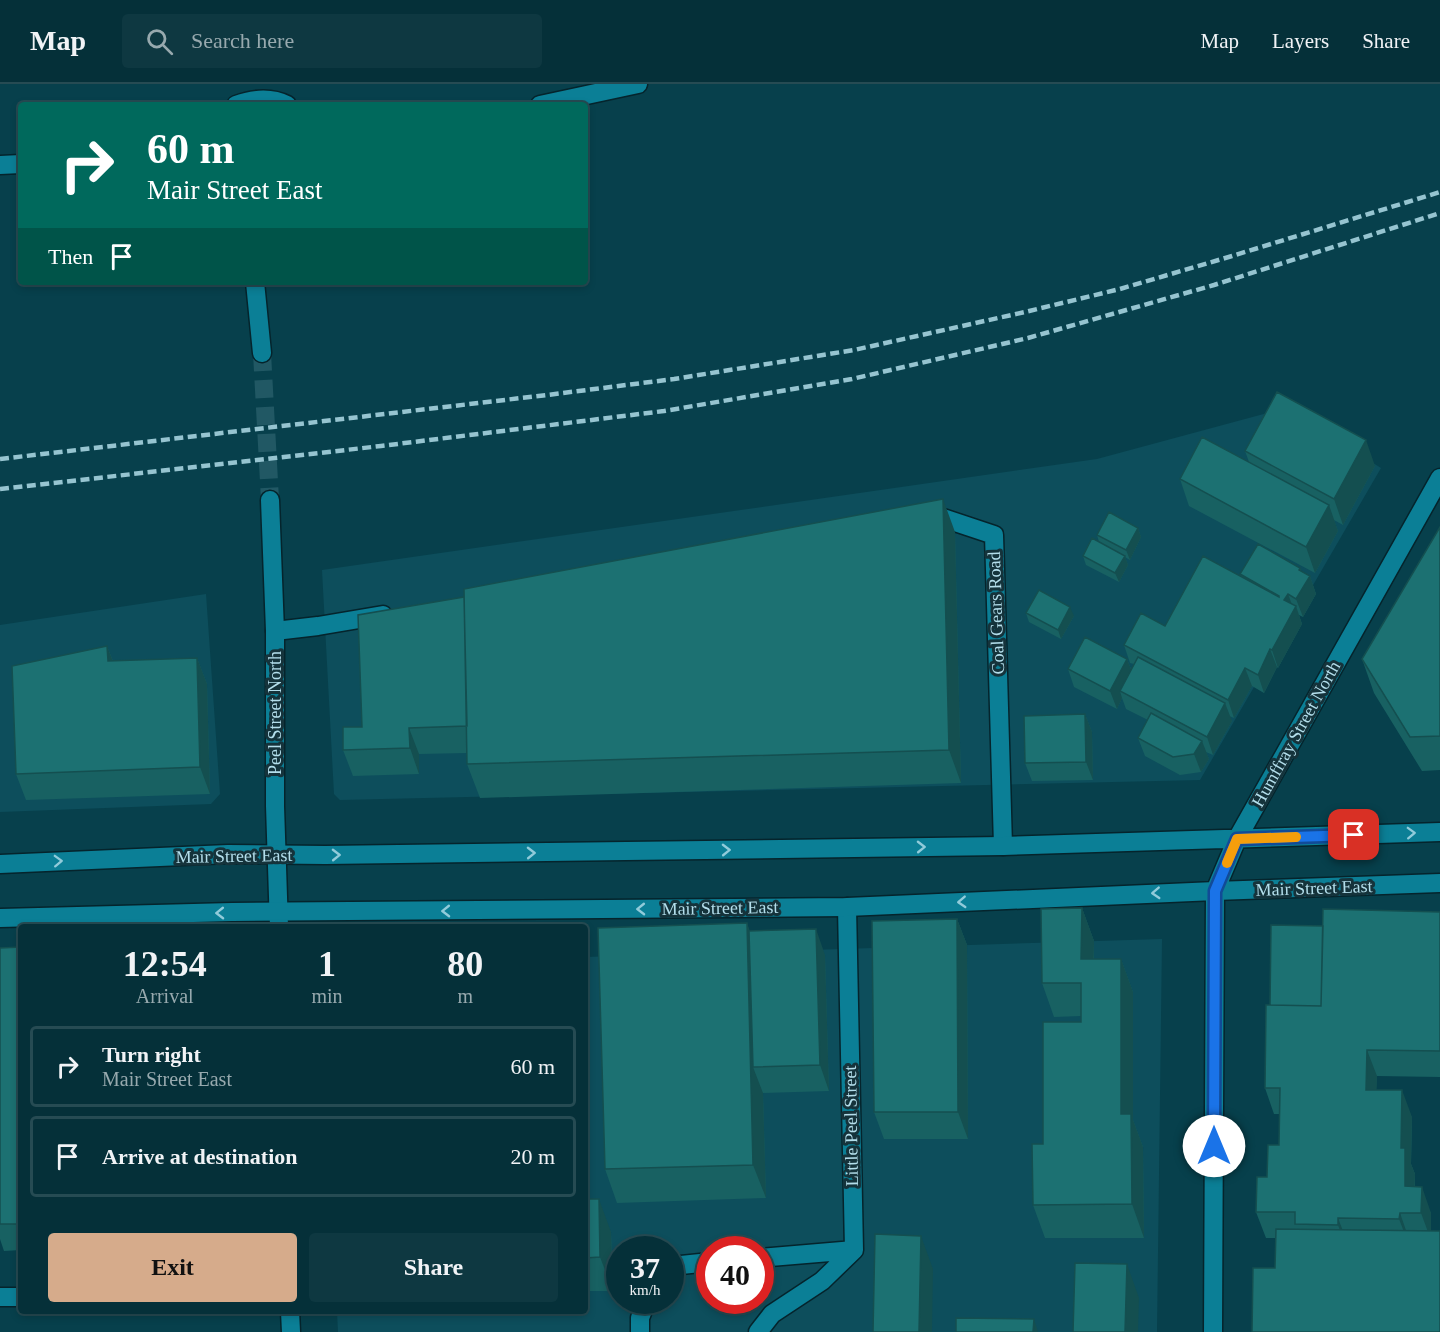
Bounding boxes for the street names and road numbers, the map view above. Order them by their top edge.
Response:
street label: Coal Gears Road [984,551,1008,675]
street label: Peel Street North [265,651,285,775]
street label: Humffray Street North [1248,658,1344,810]
street label: Mair Street East [175,845,293,867]
street label: Mair Street East [1255,876,1373,900]
street label: Mair Street East [661,897,779,919]
street label: Little Peel Street [840,1065,862,1187]

